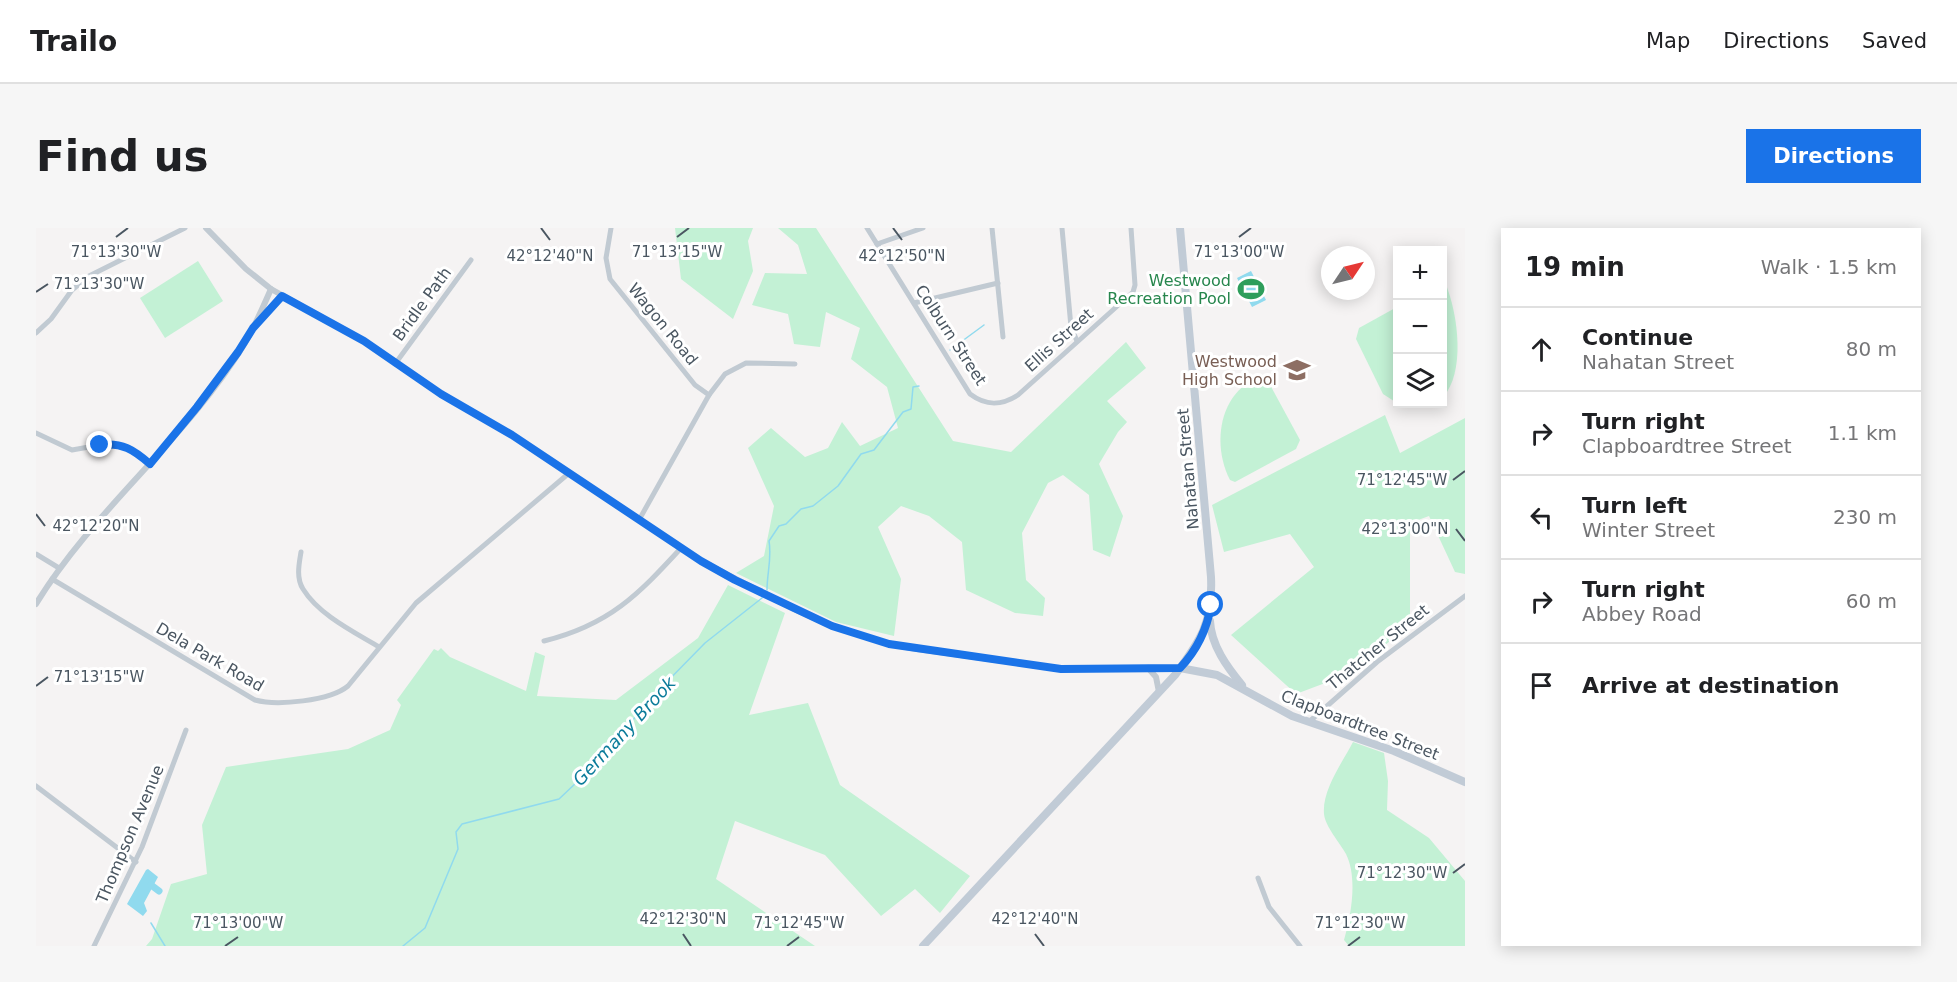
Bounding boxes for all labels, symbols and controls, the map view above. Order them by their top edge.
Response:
text: Trailo [30,25,117,58]
text: Map [1646,29,1690,53]
text: Directions [1723,29,1829,53]
text: Saved [1862,29,1927,53]
button: Directions [1746,129,1921,183]
text: Find us [36,132,209,181]
text: 71°13'30"W [71,243,161,261]
text: 71°13'15"W [632,243,722,261]
text: 71°13'00"W [1194,243,1284,261]
north arrow [1321,246,1375,300]
map controls [1393,246,1447,408]
button: + [1393,246,1447,300]
text: 42°12'40"N [506,247,594,265]
text: 42°12'50"N [858,247,946,265]
text: 19 min [1525,252,1625,282]
text: Walk · 1.5 km [1761,255,1897,279]
street label: Bridle Path [389,263,455,345]
place label: Westwood Recreation Pool [1107,271,1231,308]
sports icon: Westwood Recreation Pool [1236,274,1266,304]
text: 71°13'30"W [54,275,144,293]
street label: Wagon Road [624,279,702,369]
street label: Colburn Street [911,281,991,389]
button: − [1393,300,1447,354]
street label: Ellis Street [1021,304,1097,376]
text: Continue [1582,325,1693,350]
icon: ahead [1525,333,1558,366]
text: 80 m [1846,337,1897,361]
text: Nahatan Street [1582,350,1734,374]
place label: Westwood High School [1182,352,1277,389]
button: layers [1393,354,1447,408]
school or university icon: Westwood High School [1282,355,1312,385]
street label: Nahatan Street [1173,408,1203,530]
text: Turn right [1582,409,1705,434]
icon: right [1525,417,1558,450]
text: 1.1 km [1828,421,1897,445]
route end [86,431,112,457]
text: Clapboardtree Street [1582,434,1792,458]
text: 71°12'45"W [1357,471,1447,489]
text: Turn left [1582,493,1687,518]
icon: left [1525,501,1558,534]
text: 230 m [1833,505,1897,529]
text: 42°12'20"N [52,517,140,535]
text: Winter Street [1582,518,1715,542]
text: 42°13'00"N [1361,520,1449,538]
text: Turn right [1582,577,1705,602]
icon: right [1525,585,1558,618]
text: 60 m [1846,589,1897,613]
route start [1197,591,1223,617]
street label: Thatcher Street [1323,600,1433,694]
text: Abbey Road [1582,602,1702,626]
street label: Dela Park Road [153,618,267,696]
text: 71°13'15"W [54,668,144,686]
icon: arrive [1525,669,1558,702]
water label: Germany Brook [568,671,681,790]
text: Arrive at destination [1582,673,1839,698]
street label: Clapboardtree Street [1278,686,1442,764]
street label: Thompson Avenue [92,762,168,907]
text: 71°12'30"W [1357,864,1447,882]
text: 42°12'30"N [639,910,727,928]
text: 42°12'40"N [991,910,1079,928]
text: 71°13'00"W [193,914,283,932]
text: 71°12'45"W [754,914,844,932]
text: 71°12'30"W [1315,914,1405,932]

